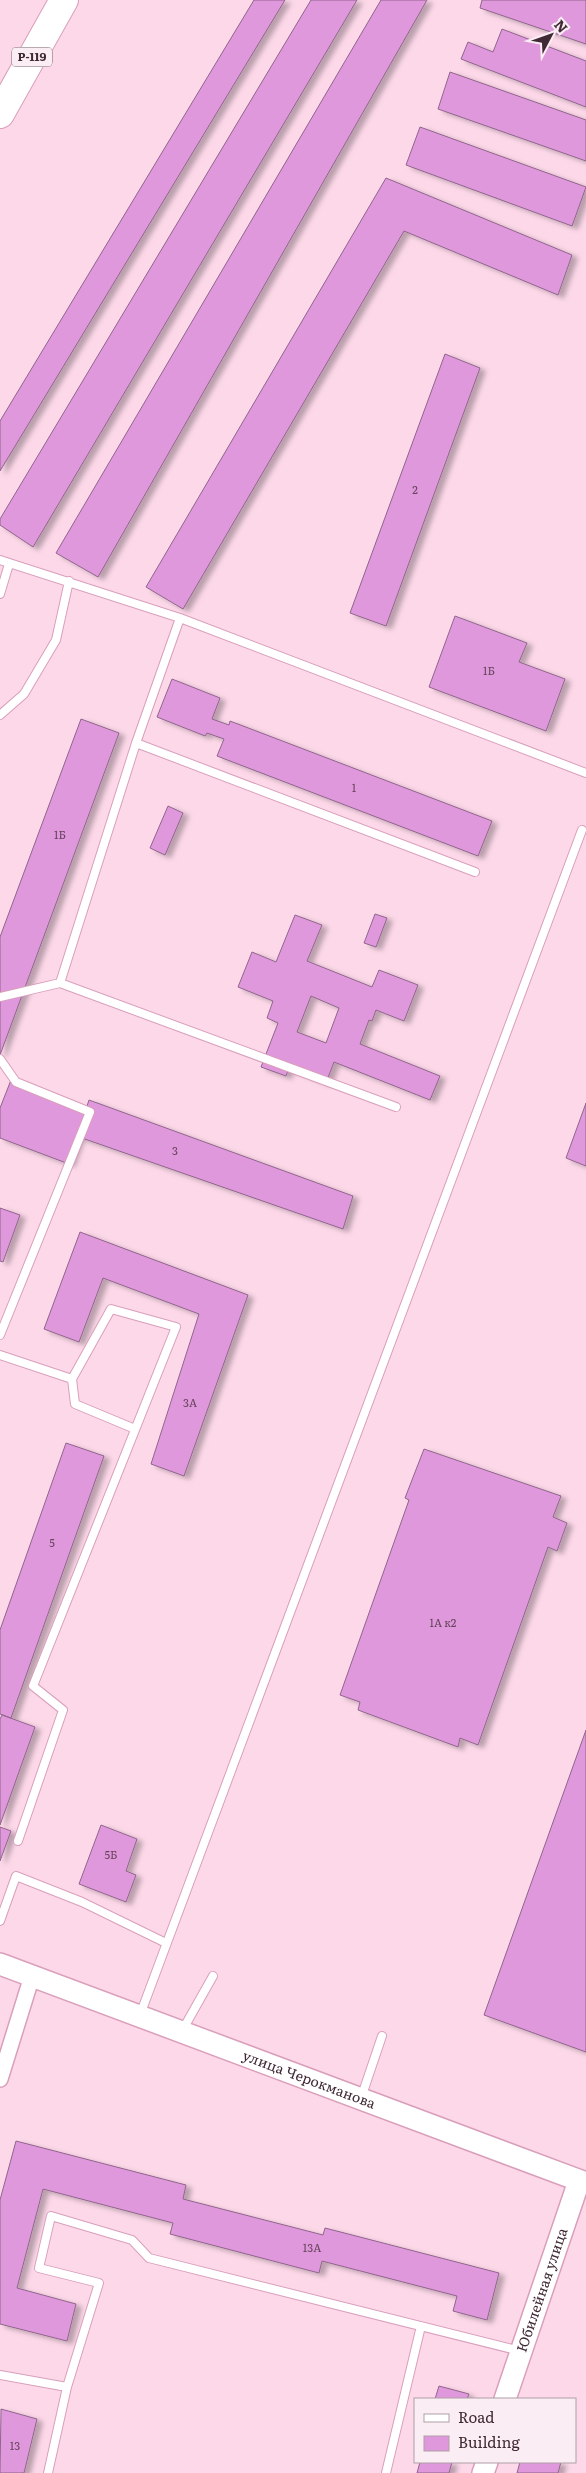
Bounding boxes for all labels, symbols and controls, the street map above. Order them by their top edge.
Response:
north arrow [526,10,576,60]
text: N [550,15,573,37]
road number: Р-119 [12,48,52,66]
house number: 2 [412,481,418,497]
house number: 1Б [483,662,495,678]
house number: 1 [352,779,357,795]
house number: 1Б [54,826,66,842]
house number: 3 [172,1142,178,1158]
house number: 3А [183,1394,197,1410]
house number: 5 [49,1534,55,1550]
house number: 1А к2 [430,1614,457,1630]
house number: 5Б [105,1846,117,1862]
street label: улица Черокманова [240,2045,379,2113]
street label: Юбилейная улица [511,2225,572,2355]
house number: 13А [303,2239,321,2255]
legend [414,2398,576,2463]
text: Road [458,2405,494,2428]
text: Building [458,2430,520,2453]
house number: 13 [10,2437,20,2453]

